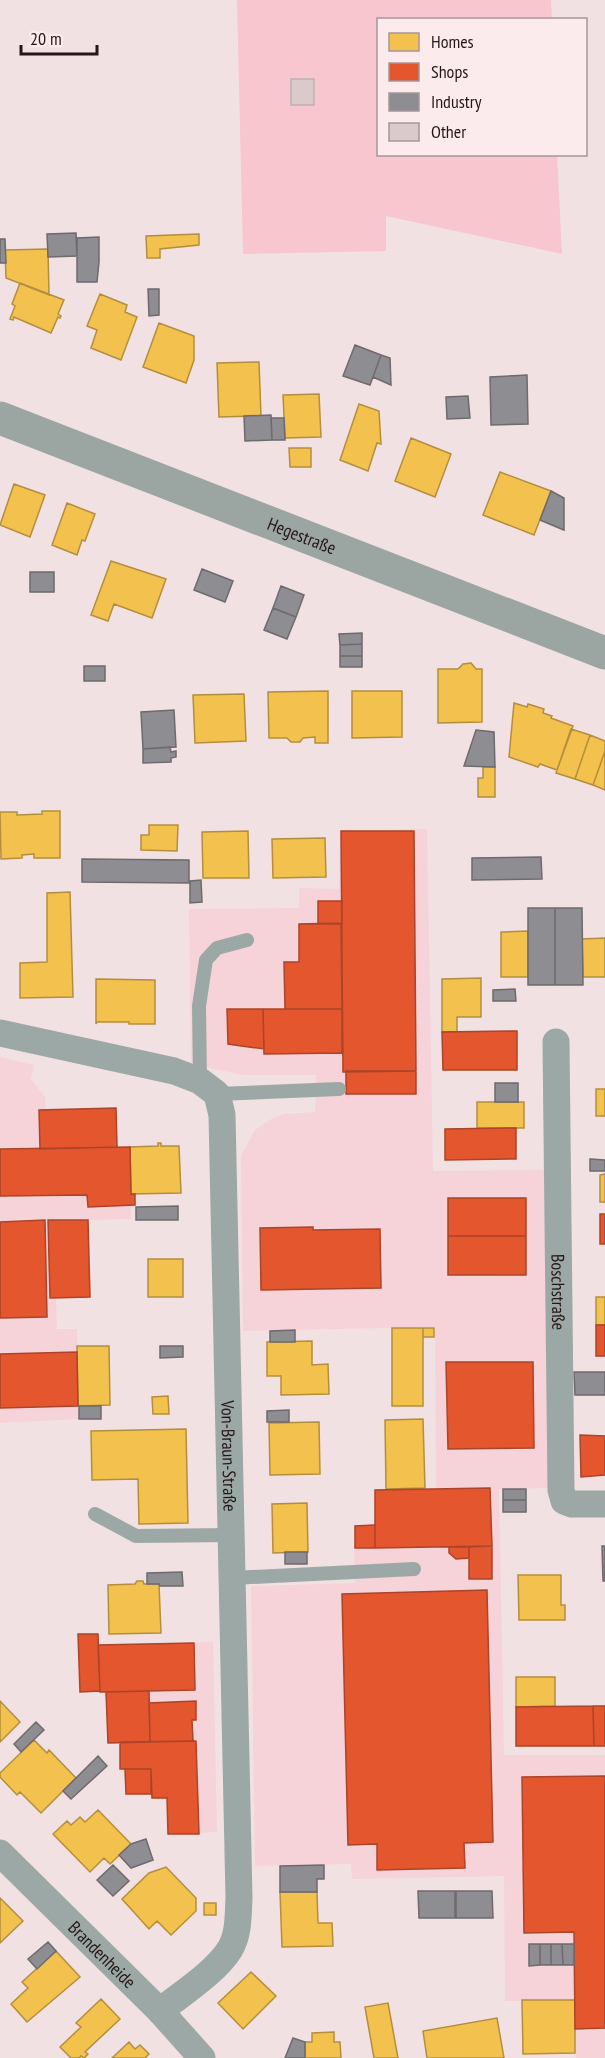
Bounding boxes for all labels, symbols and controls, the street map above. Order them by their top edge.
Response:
scale bar [21,18,98,56]
legend [377,18,587,156]
text: 20 m [30,27,62,50]
text: Homes [431,30,474,53]
text: Shops [431,60,468,83]
text: Industry [431,90,482,113]
text: Other [431,120,466,143]
street label: Hegestraße [264,512,340,559]
street label: Boschstraße [547,1254,571,1330]
street label: Von-Braun-Straße [217,1399,242,1512]
street label: Brandenheide [64,1916,141,1993]

